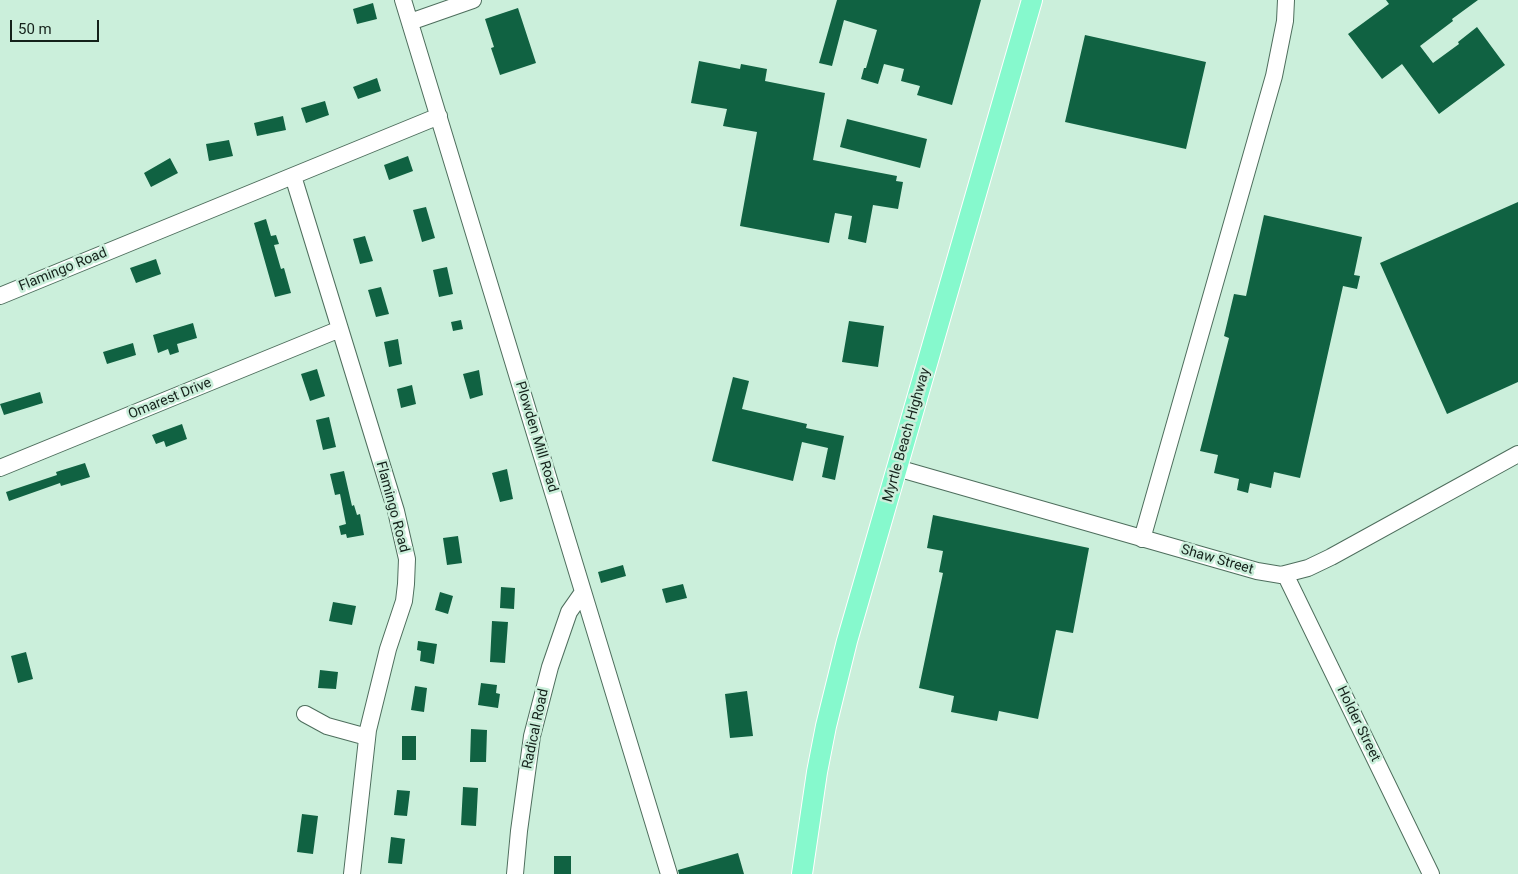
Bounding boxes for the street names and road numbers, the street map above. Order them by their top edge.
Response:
street label: Flamingo Road [16,245,110,295]
street label: Myrtle Beach Highway [880,366,934,504]
street label: Omarest Drive [126,375,214,423]
street label: Plowden Mill Road [511,379,561,495]
street label: Flamingo Road [372,460,412,554]
street label: Shaw Street [1179,542,1255,578]
street label: Holder Street [1333,684,1383,764]
street label: Radical Road [519,687,553,771]

